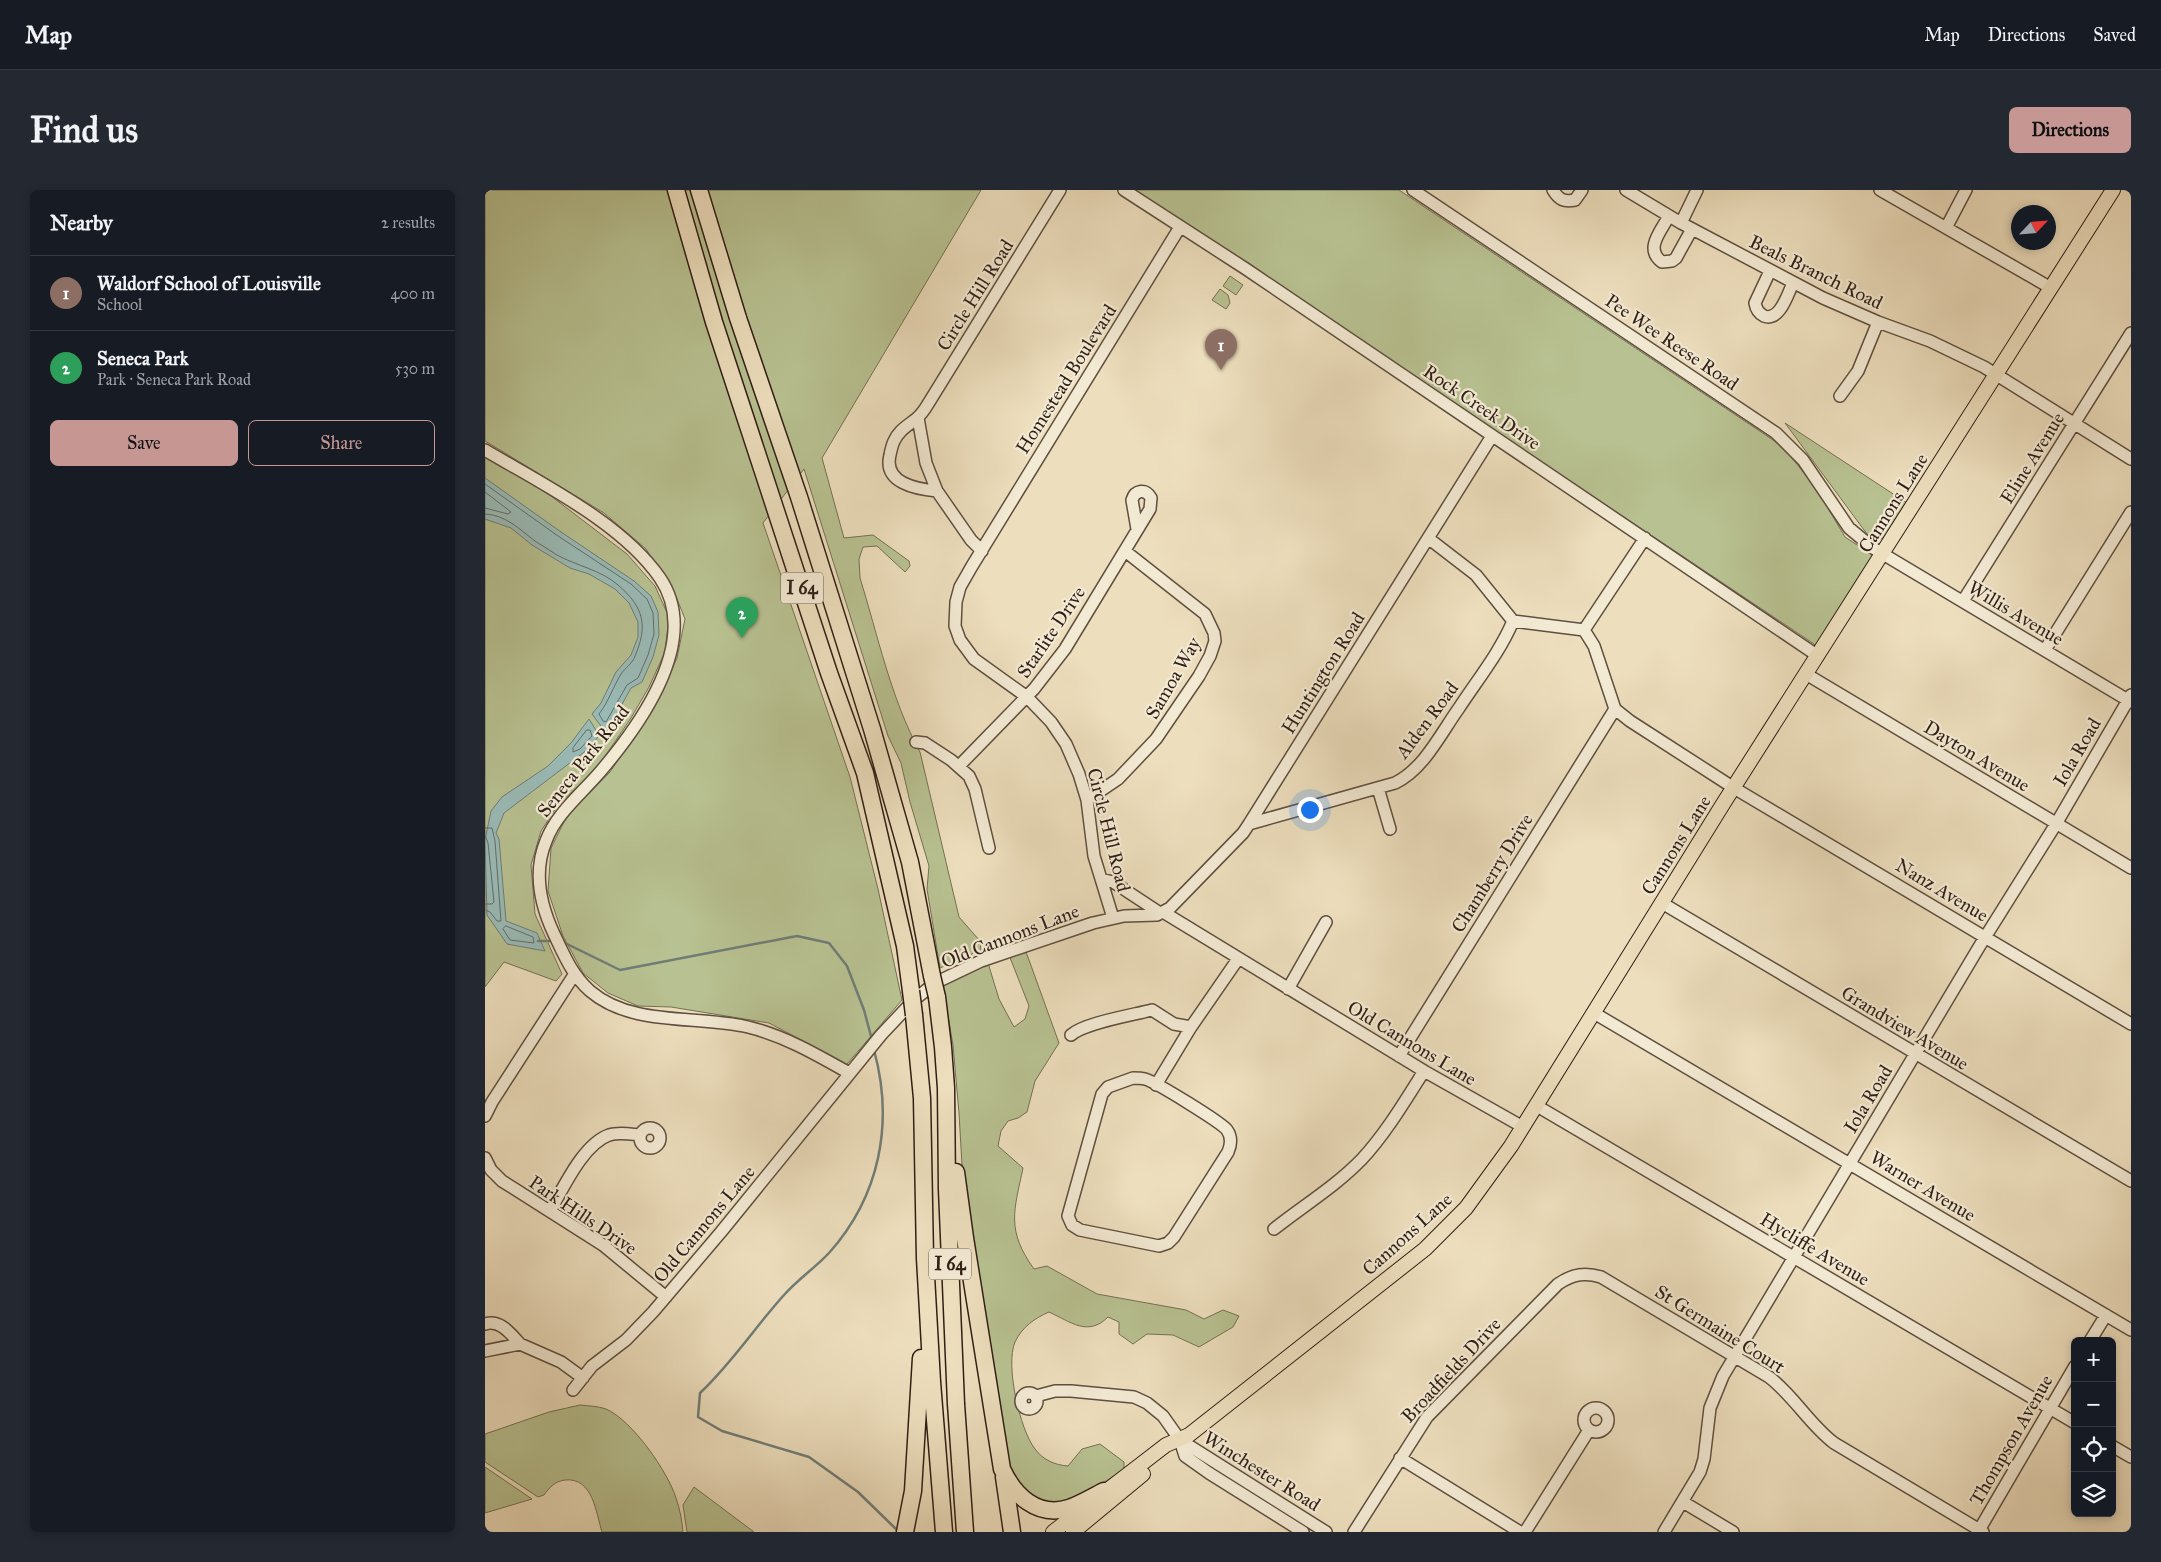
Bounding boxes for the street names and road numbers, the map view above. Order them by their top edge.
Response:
street label: Beals Branch Road [1745,230,1887,314]
street label: Circle Hill Road [932,235,1019,355]
street label: Pee Wee Reese Road [1601,289,1743,395]
street label: Homestead Boulevard [1011,300,1122,458]
street label: Rock Creek Drive [1419,359,1545,455]
street label: Eline Avenue [1995,408,2069,508]
street label: Cannons Lane [1853,449,1933,557]
road number: I 64 [781,572,823,603]
street label: Willis Avenue [1964,576,2068,650]
street label: Starlite Drive [1012,582,1090,682]
street label: Huntington Road [1276,608,1371,739]
street label: Samoa Way [1140,632,1206,723]
street label: Alden Road [1390,677,1464,764]
street label: Seneca Park Road [532,700,634,822]
street label: Iola Road [2048,713,2106,790]
street label: Dayton Avenue [1920,715,2034,797]
street label: Circle Hill Road [1082,766,1136,895]
street label: Cannons Lane [1636,791,1716,899]
street label: Chamberry Drive [1446,809,1538,937]
street label: Nanz Avenue [1892,853,1993,927]
street label: Old Cannons Lane [938,899,1082,973]
street label: Grandview Avenue [1837,981,1973,1075]
street label: Old Cannons Lane [1343,996,1481,1090]
street label: Iola Road [1839,1060,1897,1137]
street label: Warner Avenue [1866,1146,1980,1226]
street label: Old Cannons Lane [648,1161,760,1287]
street label: Park Hills Drive [525,1170,641,1260]
street label: Cannons Lane [1357,1188,1457,1280]
street label: Hycliffe Avenue [1756,1207,1874,1291]
road number: I 64 [929,1248,971,1280]
street label: St Germaine Court [1651,1280,1789,1378]
street label: Broadfields Drive [1396,1313,1506,1427]
street label: Thompson Avenue [1964,1371,2058,1509]
street label: Winchester Road [1199,1426,1325,1516]

